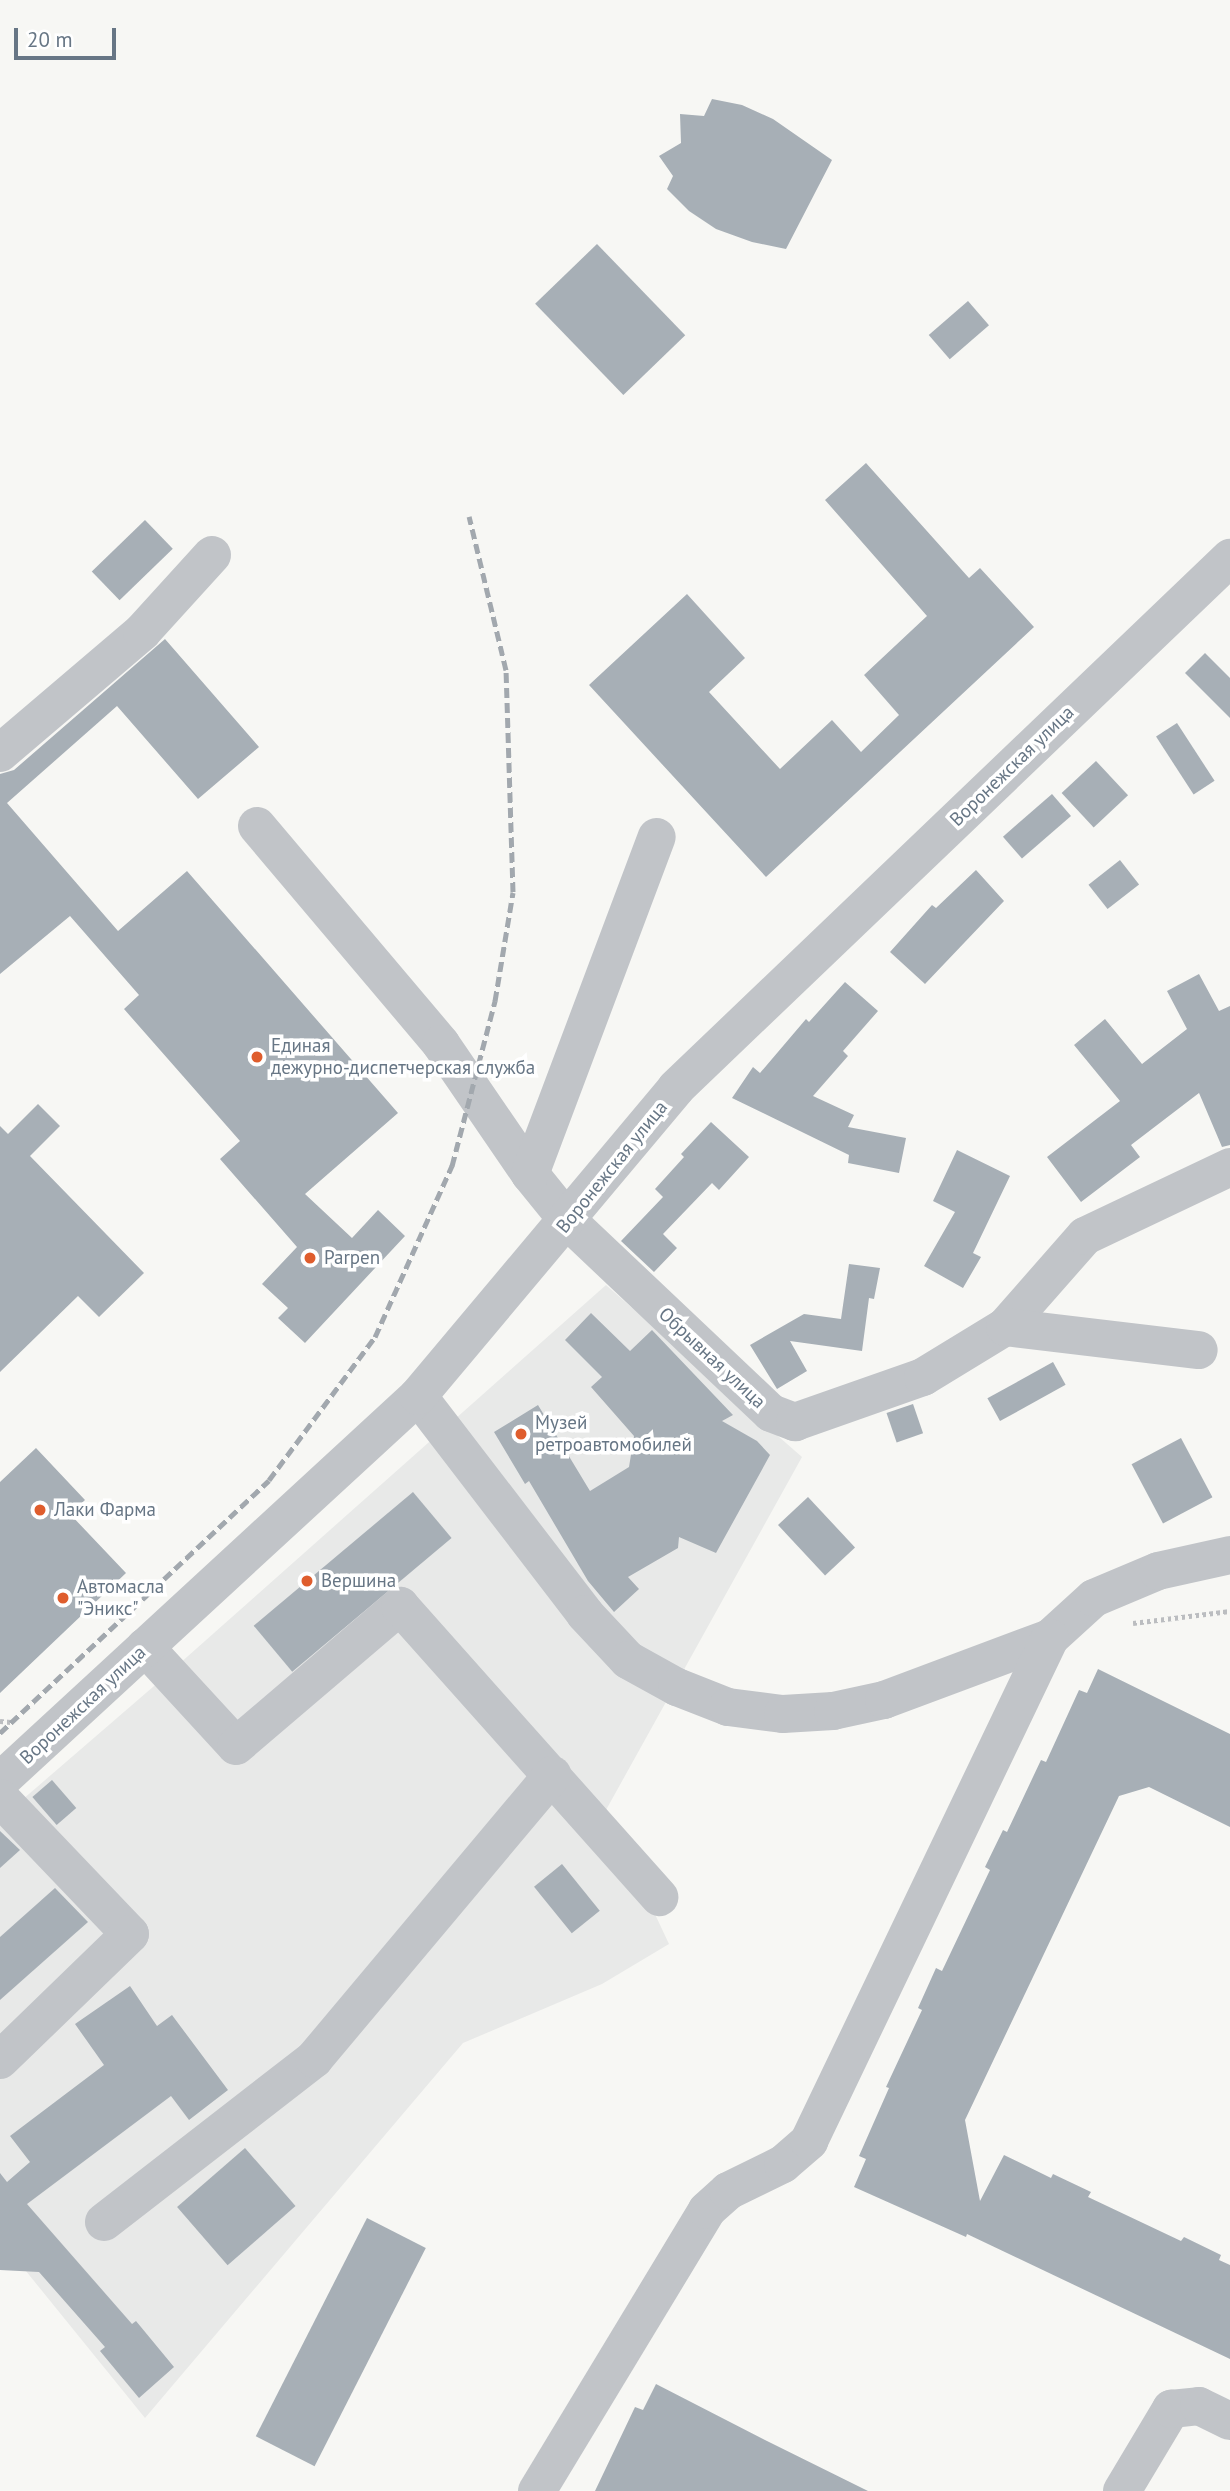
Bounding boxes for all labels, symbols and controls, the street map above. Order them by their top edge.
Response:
scale bar [18,14,119,58]
text: 20 m [27,26,73,53]
street label: Воронежская улица [945,701,1079,831]
place label: Единая дежурно-диспетчерская служба [271,1035,535,1079]
marker: Единая дежурно-диспетчерская служба [249,1049,265,1065]
street label: Воронежская улица [552,1096,672,1238]
place label: Parpen [324,1247,380,1269]
marker: Parpen [302,1250,318,1266]
street label: Обрывная улица [654,1303,770,1413]
place label: Музей ретроавтомобилей [535,1412,692,1456]
marker: Музей ретроавтомобилей [513,1426,529,1442]
place label: Лаки Фарма [54,1499,156,1521]
marker: Лаки Фарма [32,1502,48,1518]
place label: Вершина [321,1570,396,1592]
marker: Вершина [299,1573,315,1589]
place label: Автомасла "Эникс" [77,1576,164,1620]
marker: Автомасла "Эникс" [55,1590,71,1606]
street label: Воронежская улица [15,1641,151,1769]

